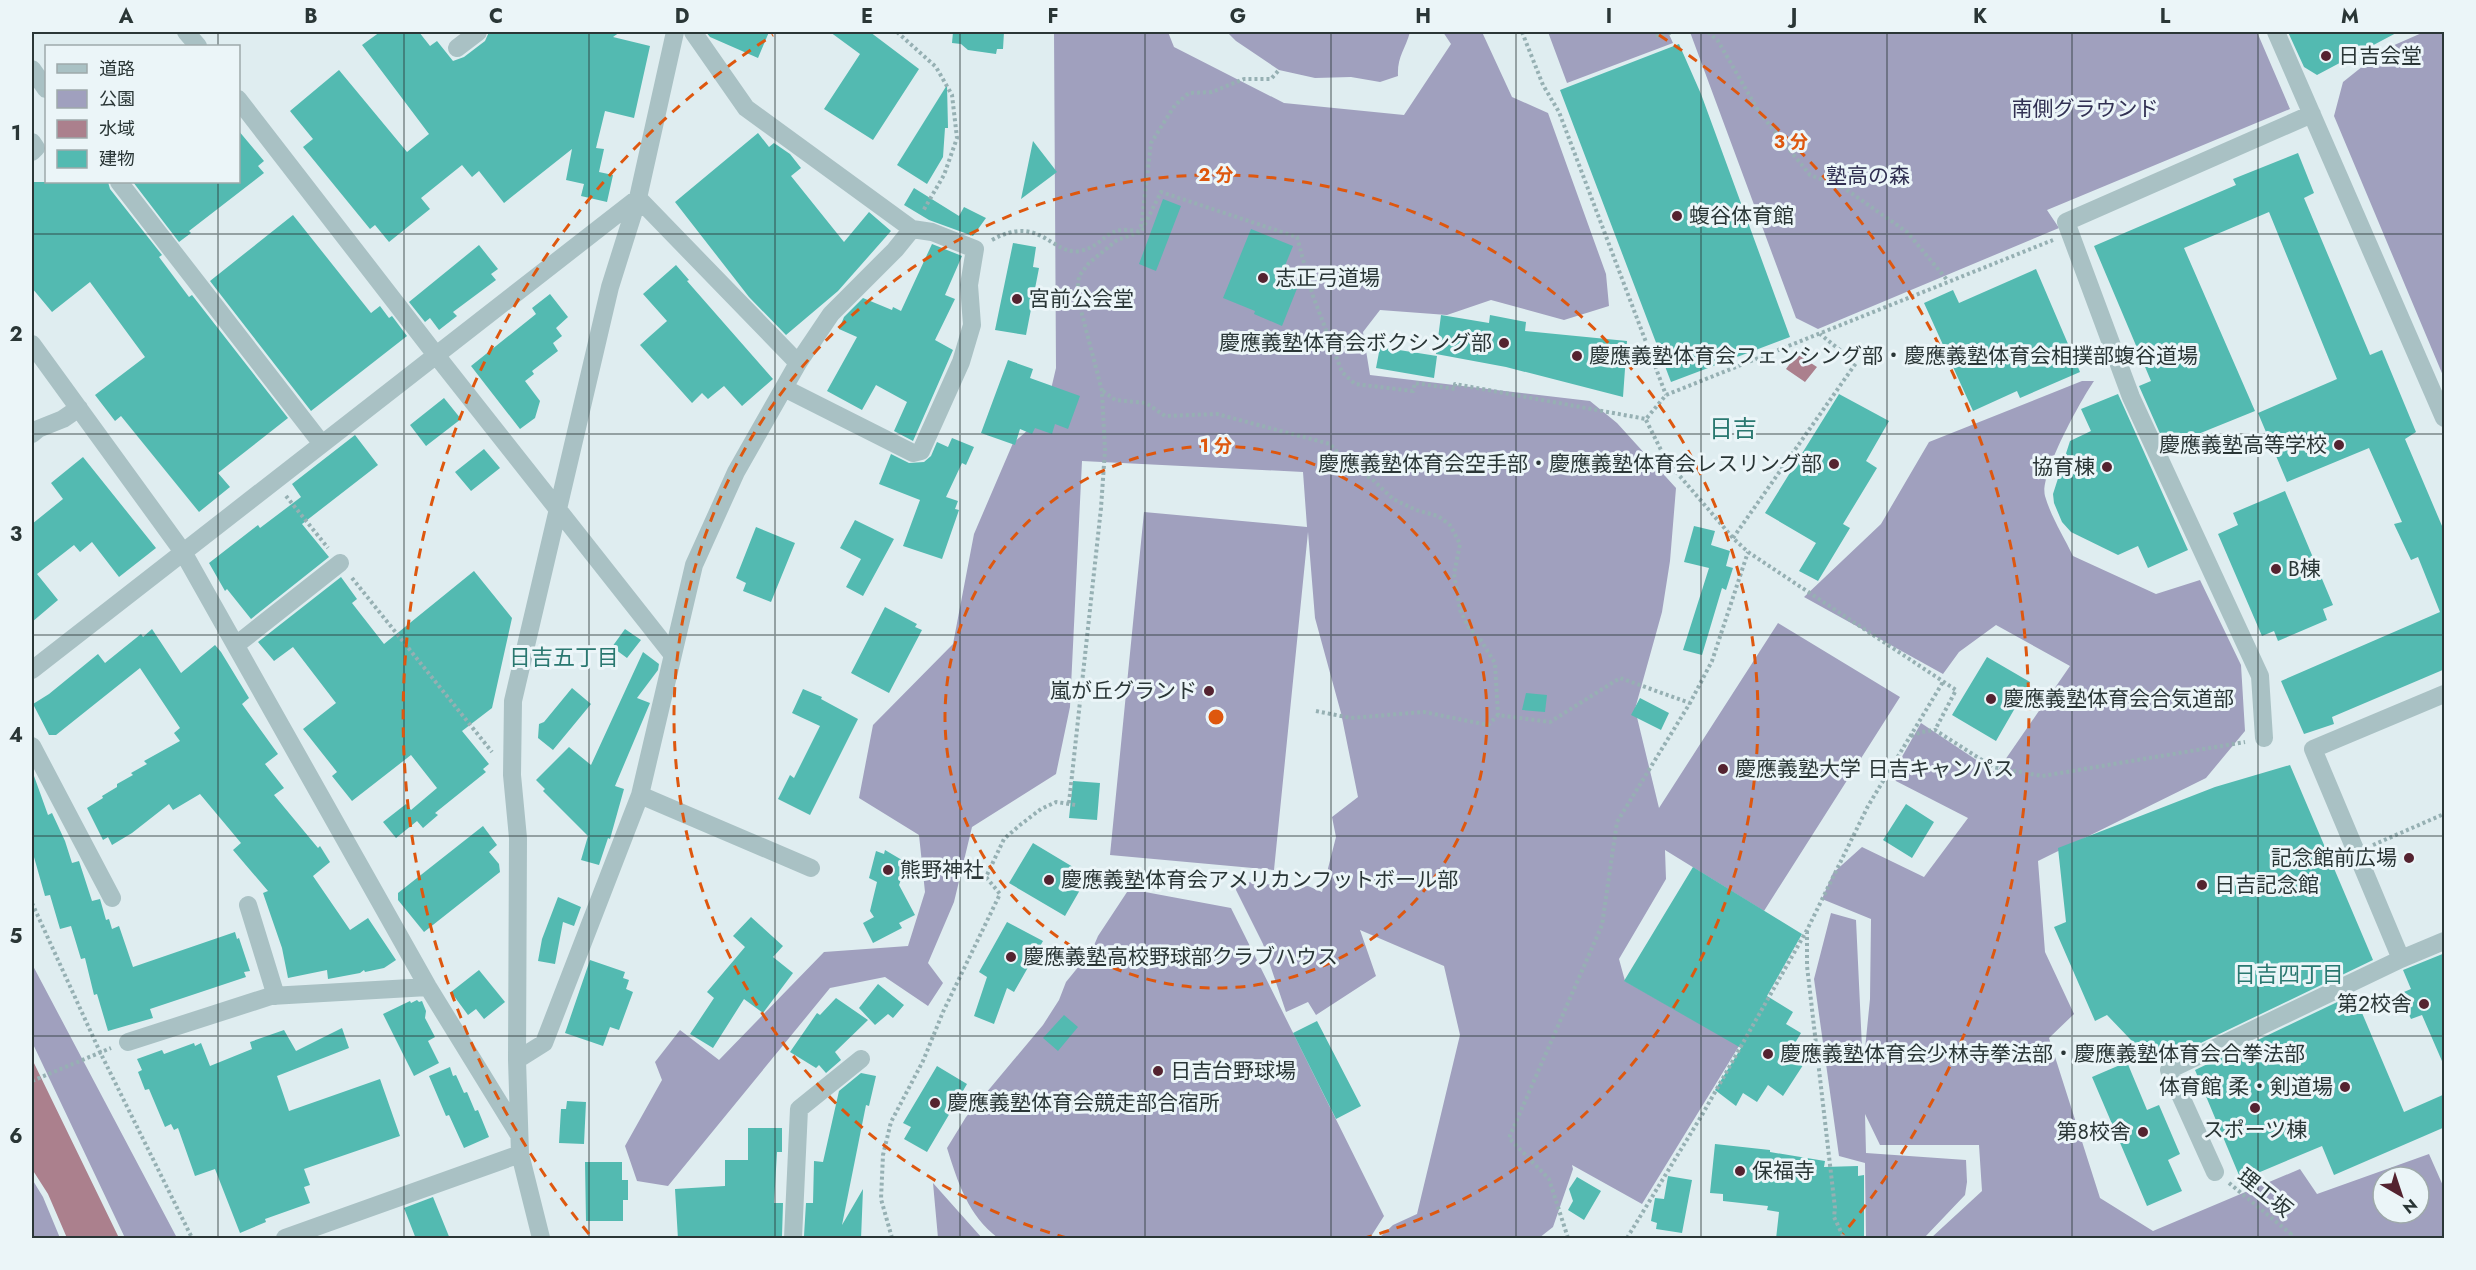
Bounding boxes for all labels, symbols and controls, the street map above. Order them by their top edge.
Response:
text: A [118,2,134,31]
text: B [304,2,318,31]
text: C [489,2,503,31]
text: D [675,2,689,31]
text: E [861,2,873,31]
text: F [1047,2,1059,31]
text: G [1230,2,1246,31]
text: H [1415,2,1431,31]
text: I [1606,2,1612,31]
text: J [1787,2,1797,31]
text: K [1973,2,1987,31]
text: L [2160,2,2171,31]
text: M [2341,2,2359,31]
place label: 日吉会堂 [2338,41,2422,71]
legend [45,45,240,183]
marker: 日吉会堂 [2319,49,2333,63]
text: 道路 [99,56,135,82]
text: 公園 [99,86,135,112]
park label: 南側グラウンド [2012,94,2159,124]
text: 水域 [99,116,135,142]
text: 1 [11,119,21,148]
text: 3 分 [1774,129,1808,155]
text: 建物 [99,146,135,172]
park label: 塾高の森 [1826,161,1910,191]
text: 2 分 [1198,162,1234,188]
place label: 蝮谷体育館 [1689,201,1794,231]
marker: 蝮谷体育館 [1670,209,1684,223]
place label: 志正弓道場 [1275,263,1380,293]
marker: 志正弓道場 [1256,271,1270,285]
place label: 宮前公会堂 [1029,284,1134,314]
marker: 宮前公会堂 [1010,292,1024,306]
text: 2 [9,320,23,349]
place label: 慶應義塾体育会ボクシング部 [1219,328,1492,358]
marker: 慶應義塾体育会ボクシング部 [1497,336,1511,350]
place label: 慶應義塾体育会フェンシング部・慶應義塾体育会相撲部蝮谷道場 [1589,341,2198,371]
marker: 慶應義塾体育会フェンシング部・慶應義塾体育会相撲部蝮谷道場 [1570,349,1584,363]
district label: 日吉 [1709,411,1757,446]
place label: 慶應義塾高等学校 [2159,430,2327,460]
text: 1 分 [1200,433,1232,459]
marker: 慶應義塾高等学校 [2332,438,2346,452]
place label: 慶應義塾体育会空手部・慶應義塾体育会レスリング部 [1318,449,1822,479]
place label: 協育棟 [2032,452,2095,482]
marker: 慶應義塾体育会空手部・慶應義塾体育会レスリング部 [1827,457,1841,471]
marker: 協育棟 [2100,460,2114,474]
text: 3 [10,520,22,549]
place label: B棟 [2288,554,2321,584]
marker: B棟 [2269,562,2283,576]
district label: 日吉五丁目 [509,641,619,673]
place label: 嵐が丘グランド [1050,676,1197,706]
marker: 嵐が丘グランド [1202,684,1216,698]
place label: 慶應義塾体育会合気道部 [2003,684,2234,714]
marker: 慶應義塾体育会合気道部 [1984,692,1998,706]
centre of rings [1206,707,1226,727]
text: 4 [9,721,23,750]
place label: 慶應義塾大学 日吉キャンパス [1735,754,2014,784]
marker: 慶應義塾大学 日吉キャンパス [1716,762,1730,776]
place label: 記念館前広場 [2271,843,2397,873]
marker: 記念館前広場 [2402,851,2416,865]
place label: 熊野神社 [900,855,984,885]
marker: 熊野神社 [881,863,895,877]
place label: 慶應義塾体育会アメリカンフットボール部 [1061,865,1458,895]
place label: 日吉記念館 [2214,870,2319,900]
marker: 慶應義塾体育会アメリカンフットボール部 [1042,873,1056,887]
marker: 日吉記念館 [2195,878,2209,892]
text: 5 [10,922,23,951]
place label: 慶應義塾高校野球部クラブハウス [1023,942,1338,972]
marker: 慶應義塾高校野球部クラブハウス [1004,950,1018,964]
district label: 日吉四丁目 [2234,958,2344,990]
place label: 第2校舎 [2337,989,2412,1019]
marker: 第2校舎 [2417,997,2431,1011]
place label: 慶應義塾体育会少林寺拳法部・慶應義塾体育会合拳法部 [1780,1039,2305,1069]
marker: 慶應義塾体育会少林寺拳法部・慶應義塾体育会合拳法部 [1761,1047,1775,1061]
place label: 日吉台野球場 [1170,1056,1296,1086]
marker: 日吉台野球場 [1151,1064,1165,1078]
place label: 体育館 柔・剣道場 [2159,1072,2333,1102]
marker: 体育館 柔・剣道場 [2338,1080,2352,1094]
place label: 慶應義塾体育会競走部合宿所 [947,1088,1220,1118]
marker: 慶應義塾体育会競走部合宿所 [928,1096,942,1110]
marker: スポーツ棟 [2248,1101,2262,1115]
place label: スポーツ棟 [2203,1115,2307,1145]
place label: 第8校舎 [2057,1117,2131,1147]
text: 6 [9,1122,23,1151]
marker: 第8校舎 [2136,1125,2150,1139]
place label: 保福寺 [1752,1156,1815,1186]
street label: 理工坂 [2231,1162,2299,1224]
marker: 保福寺 [1733,1164,1747,1178]
north arrow [2371,1165,2431,1225]
text: N [2398,1193,2422,1219]

